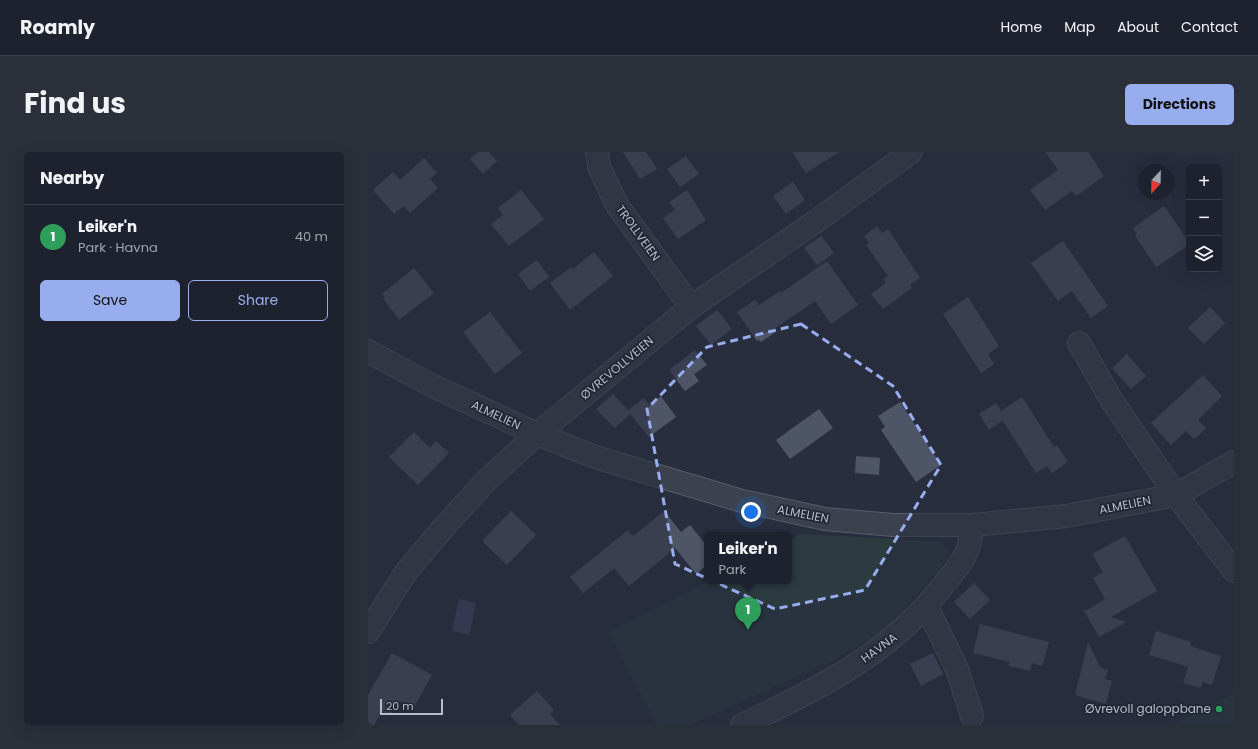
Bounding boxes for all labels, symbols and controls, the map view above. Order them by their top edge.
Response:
text: Roamly [20,14,95,41]
text: Home [1000,17,1042,37]
text: Map [1064,17,1095,37]
text: About [1117,17,1159,37]
text: Contact [1181,17,1238,37]
text: Find us [24,84,126,123]
button: Directions [1125,84,1234,125]
north arrow [1138,164,1174,200]
map controls [1186,164,1222,272]
button: + [1186,164,1222,200]
text: Nearby [40,166,104,190]
button: − [1186,200,1222,236]
street label: TROLLVEIEN [612,201,665,264]
text: Leiker'n [78,216,137,237]
text: 1 [51,227,55,246]
text: 40 m [295,227,328,246]
button: layers [1186,236,1222,272]
text: Park · Havna [78,238,158,257]
button: Save [40,280,180,321]
button: Share [188,280,328,321]
street label: ØVREVOLLVEIEN [576,332,657,403]
street label: ALMELIEN [469,396,524,433]
street label: ALMELIEN [1098,491,1152,518]
street label: ALMELIEN [776,500,830,527]
your location [741,502,761,522]
popup [704,532,792,584]
text: Leiker'n [718,538,778,559]
text: Park [718,560,746,579]
pin: 1 [735,597,761,630]
street label: HAVNA [857,629,900,667]
scale bar [380,697,443,716]
text: 20 m [386,698,414,714]
place label: Øvrevoll galoppbane [1085,700,1211,717]
marker: Øvrevoll galoppbane [1214,704,1224,714]

